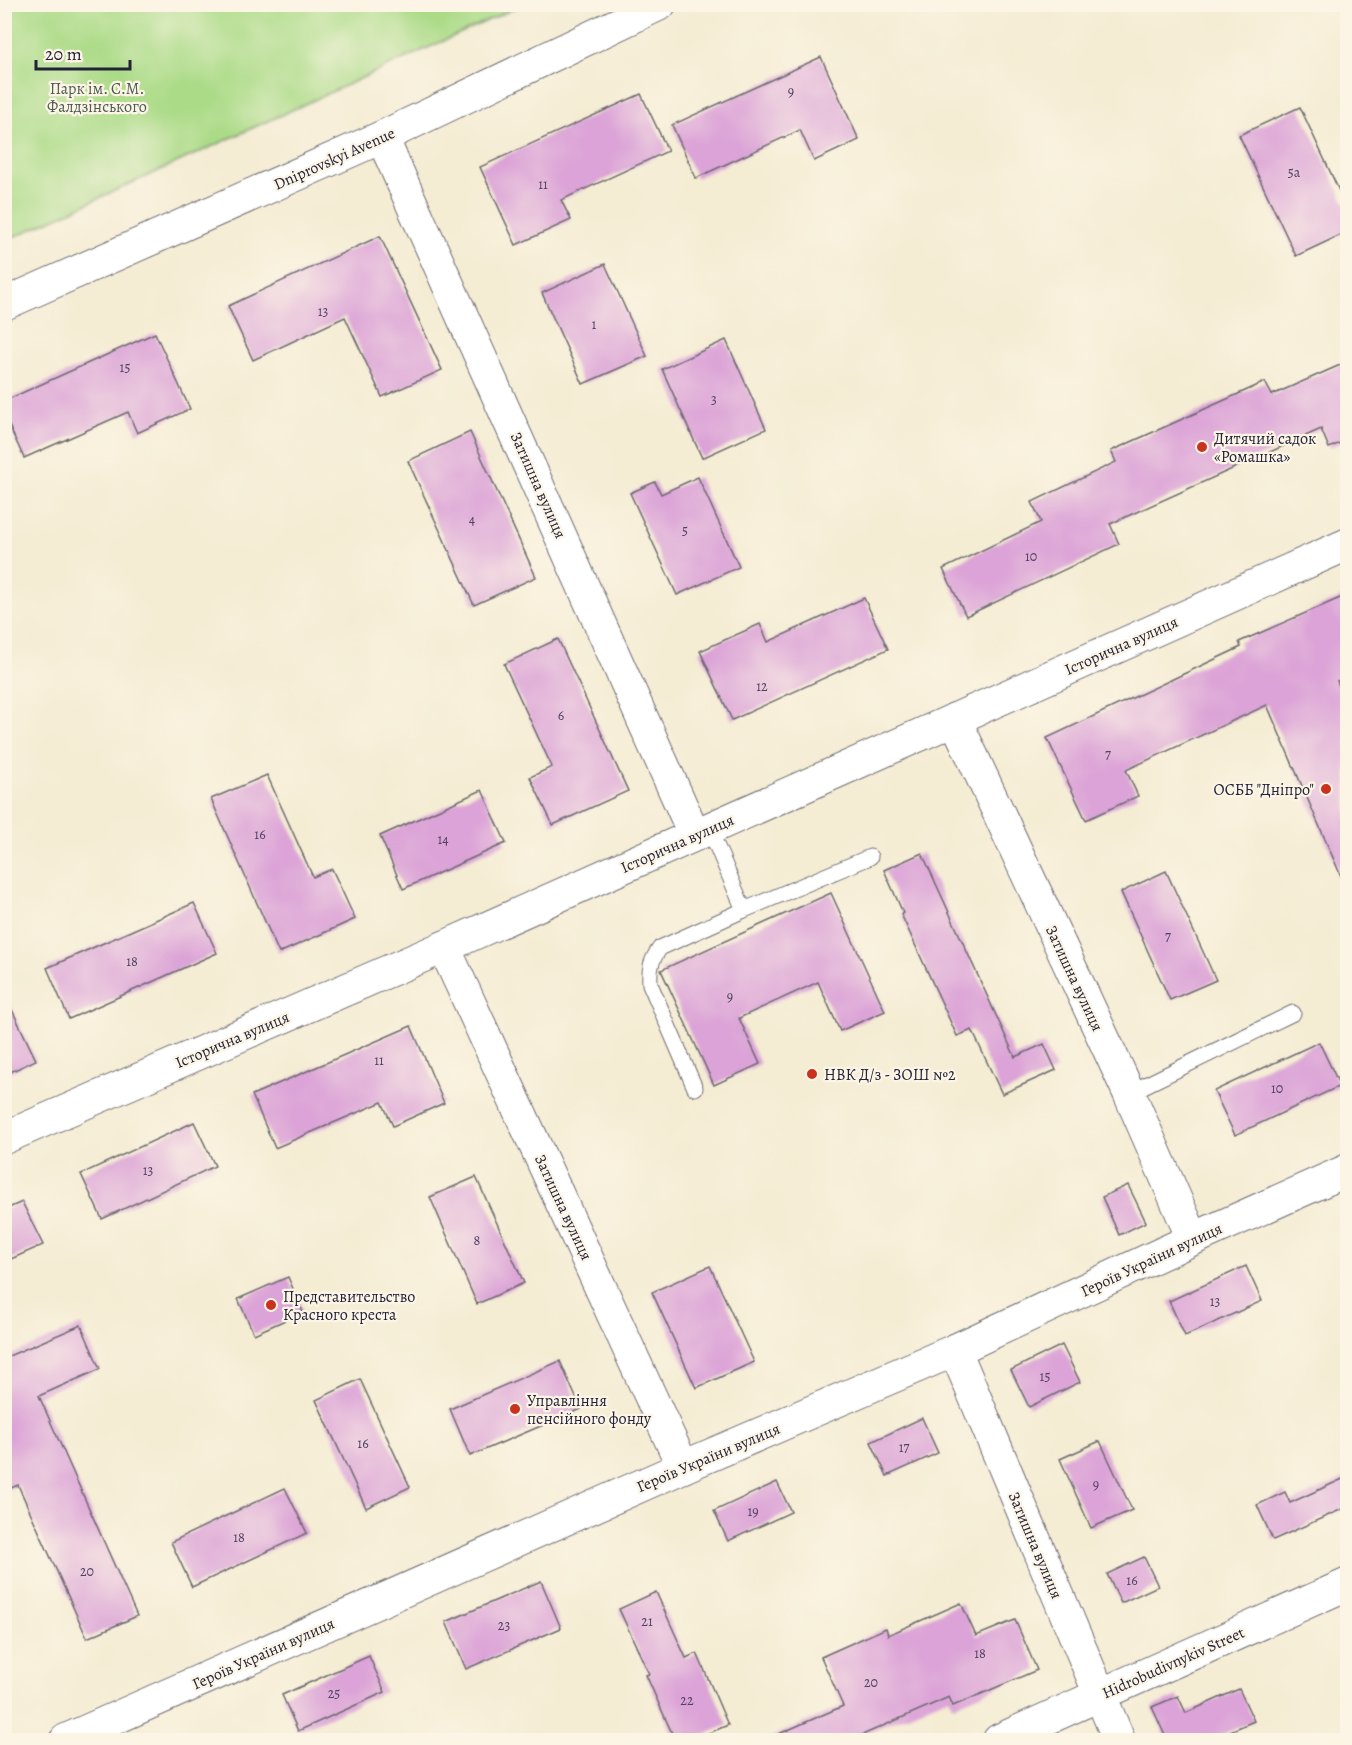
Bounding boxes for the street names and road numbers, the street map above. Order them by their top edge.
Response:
street label: Dniprovskyi Avenue [270,122,399,196]
street label: Затишна вулиця [505,429,571,542]
street label: Історична вулиця [1061,611,1182,681]
street label: Історична вулиця [617,809,738,879]
street label: Затишна вулиця [1040,922,1108,1035]
street label: Історична вулиця [172,1006,293,1074]
street label: Затишна вулиця [529,1151,597,1264]
street label: Героїв України вулиця [1077,1217,1226,1302]
street label: Героїв України вулиця [633,1418,784,1498]
street label: Затишна вулиця [1003,1489,1068,1602]
street label: Героїв України вулиця [189,1612,338,1695]
street label: Hidrobudivnykiv Street [1099,1622,1248,1704]

